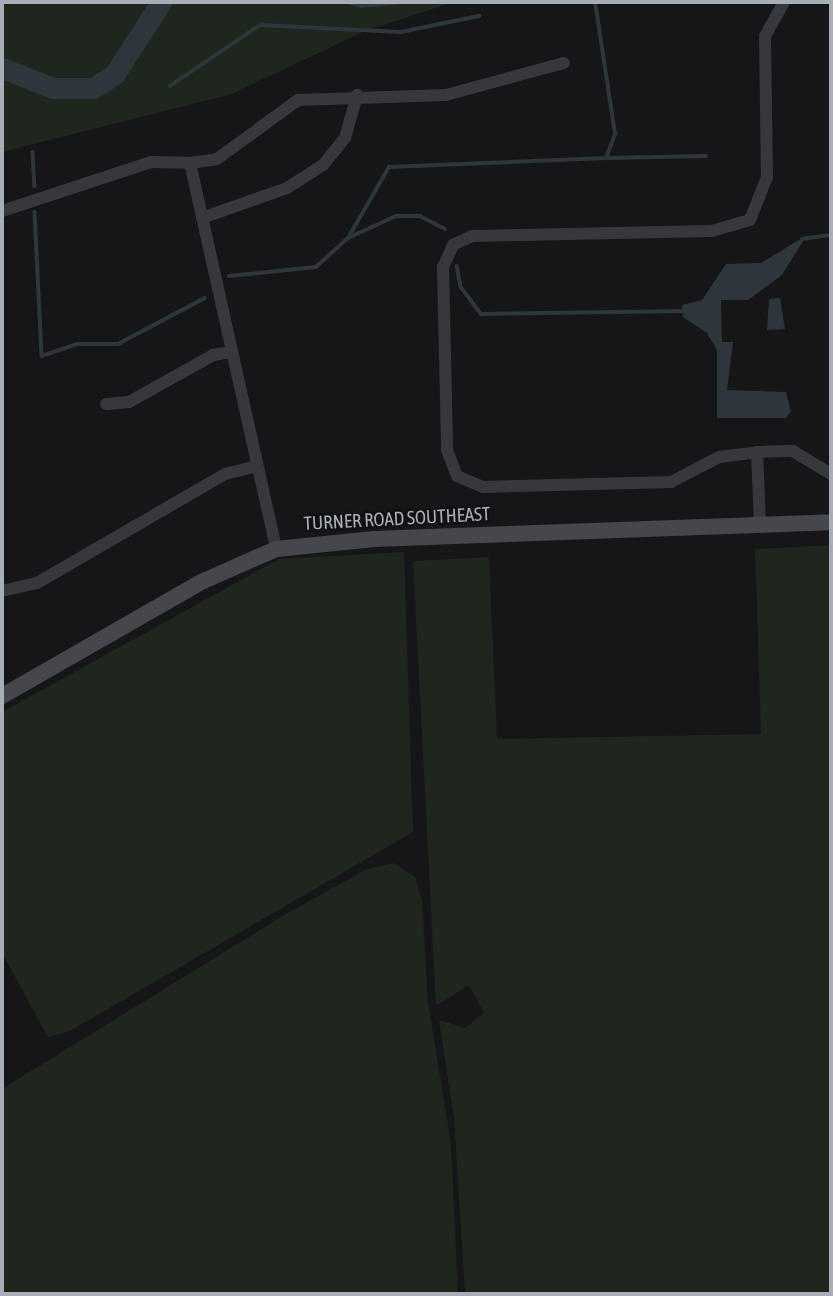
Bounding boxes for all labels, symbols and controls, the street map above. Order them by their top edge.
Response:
street label: TURNER ROAD SOUTHEAST [303,503,491,535]

